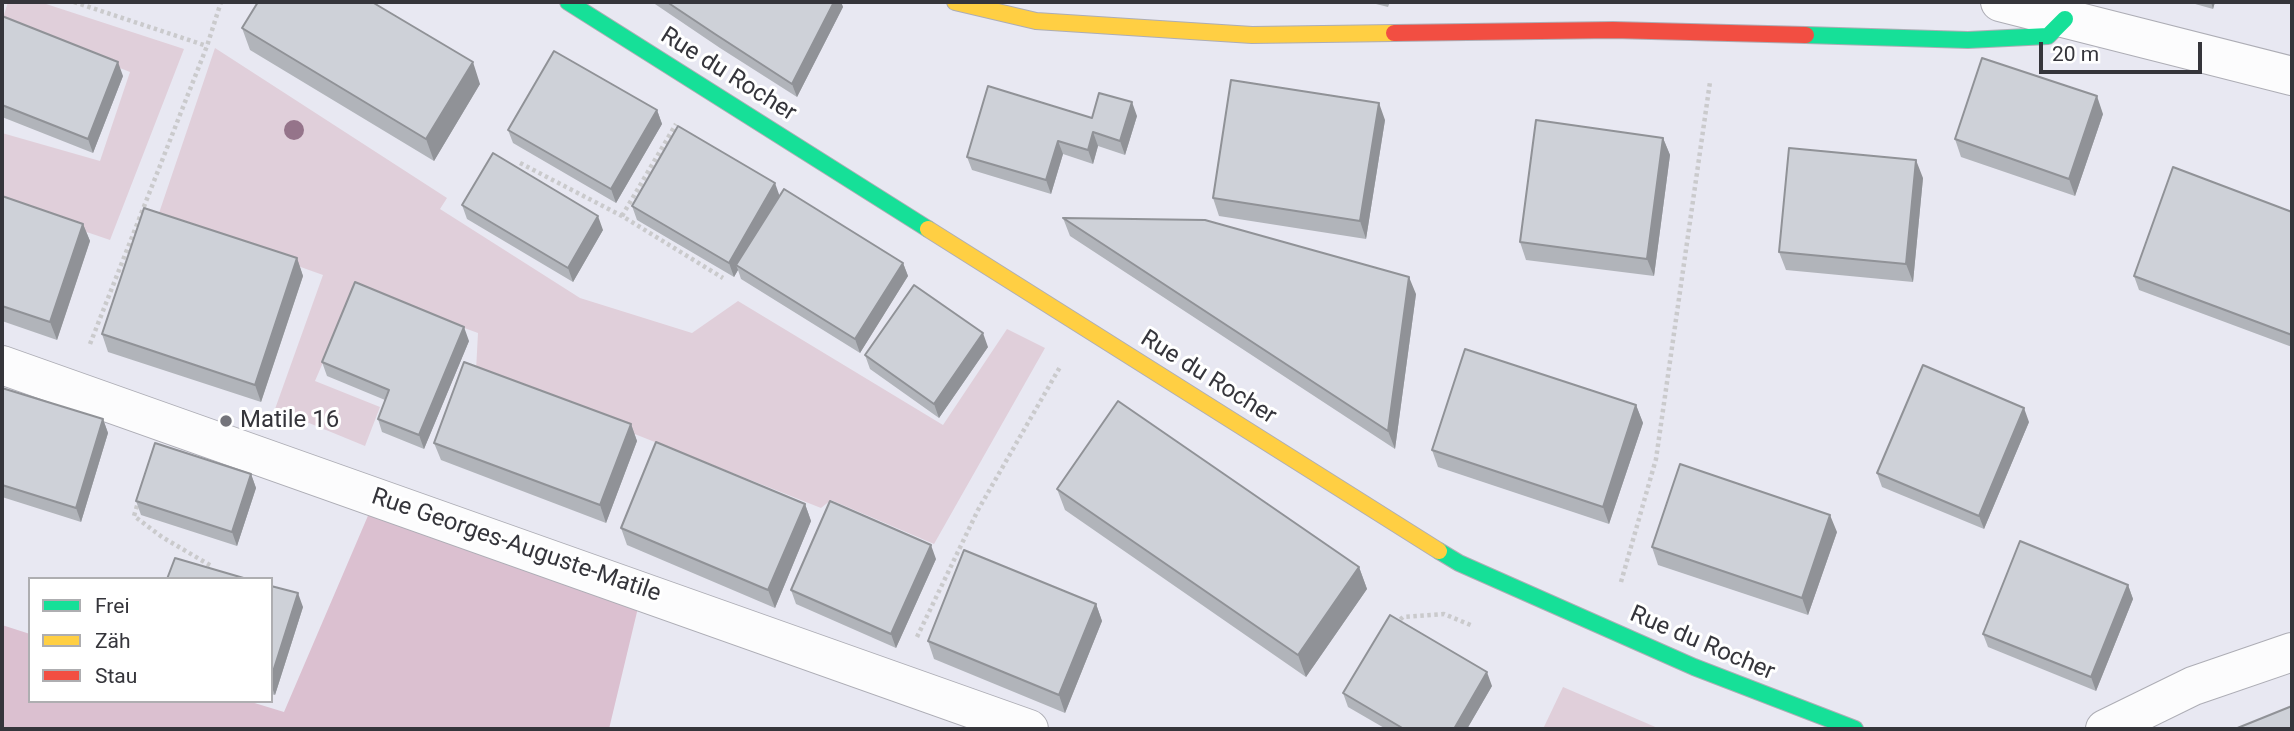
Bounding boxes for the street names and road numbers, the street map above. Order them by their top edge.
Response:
street label: Rue du Rocher [655,22,801,128]
street label: Rue du Rocher [1135,325,1281,431]
street label: Rue Georges-Auguste-Matile [368,483,664,609]
street label: Rue du Rocher [1625,601,1779,687]

